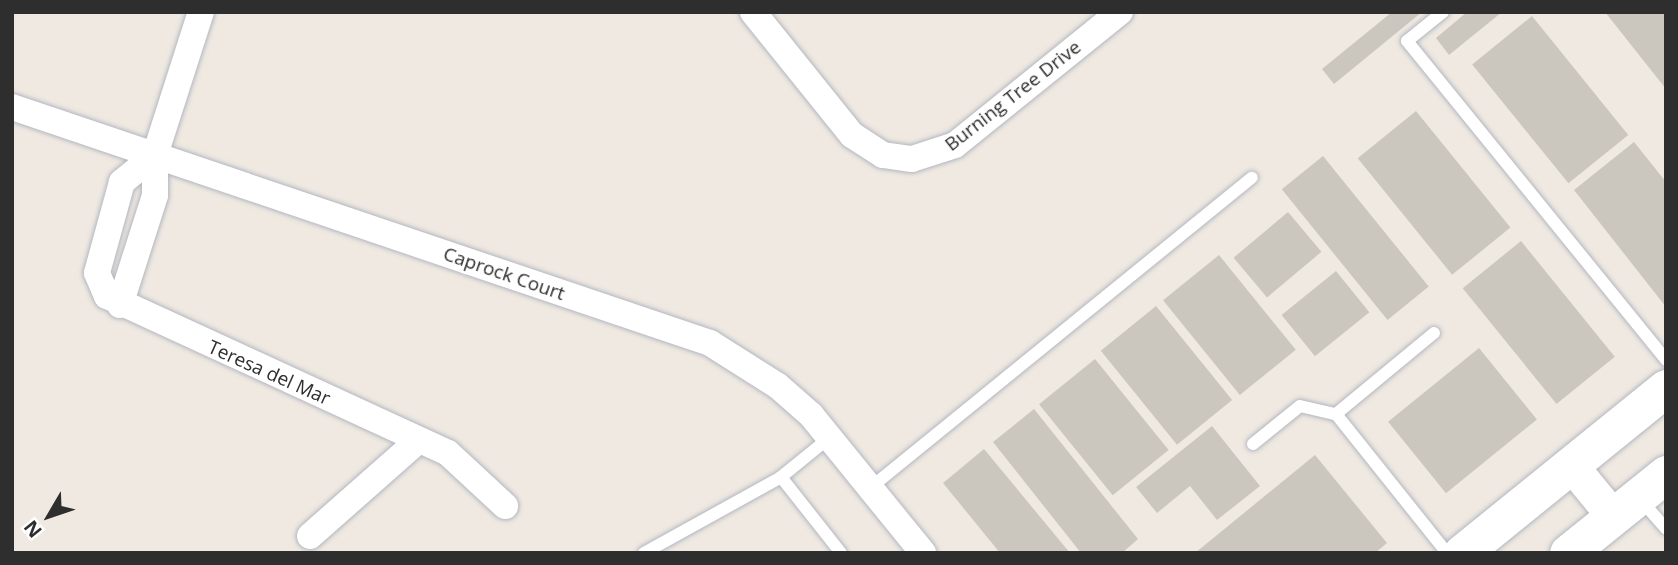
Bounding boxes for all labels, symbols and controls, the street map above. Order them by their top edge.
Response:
street label: Burning Tree Drive [941,36,1085,156]
street label: Caprock Court [440,243,568,305]
street label: Teresa del Mar [204,336,334,410]
north arrow [14,481,84,551]
text: N [18,515,48,543]

